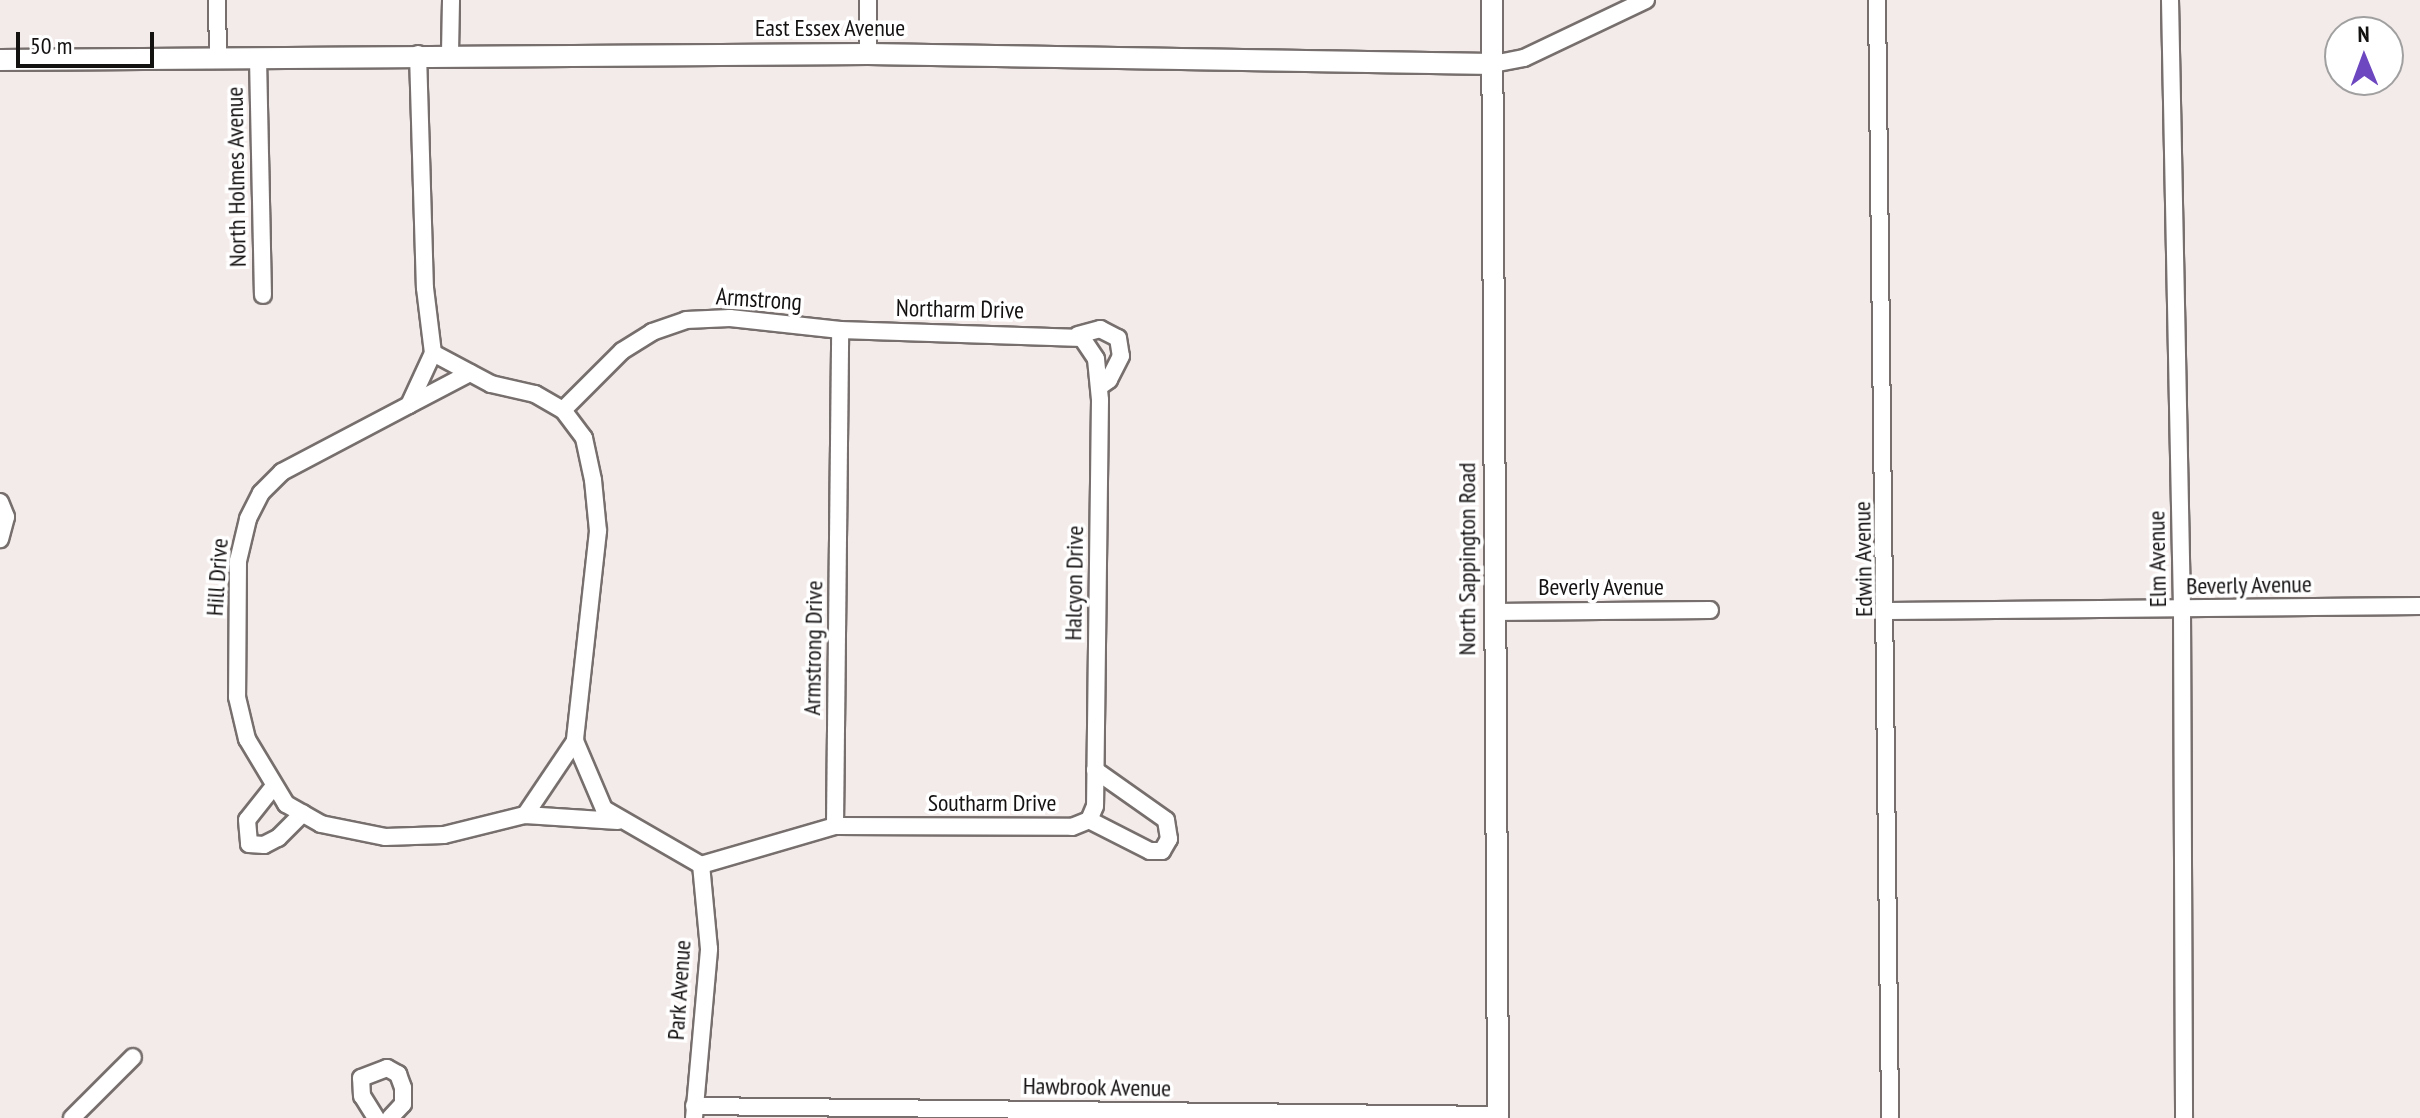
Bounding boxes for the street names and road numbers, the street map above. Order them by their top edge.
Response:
street label: East Essex Avenue [754,14,906,42]
street label: North Holmes Avenue [220,86,252,268]
street label: Armstrong [715,282,803,316]
street label: Northarm Drive [896,293,1024,325]
street label: North Sappington Road [1453,463,1481,655]
street label: Edwin Avenue [1848,501,1878,617]
street label: Elm Avenue [2142,510,2172,608]
street label: Halcyon Drive [1059,525,1089,641]
street label: Hill Drive [200,537,234,617]
street label: Beverly Avenue [2185,569,2313,601]
street label: Beverly Avenue [1537,573,1665,601]
street label: Armstrong Drive [797,580,829,716]
street label: Southarm Drive [928,789,1056,817]
street label: Park Avenue [661,938,697,1042]
street label: Hawbrook Avenue [1022,1071,1172,1103]

